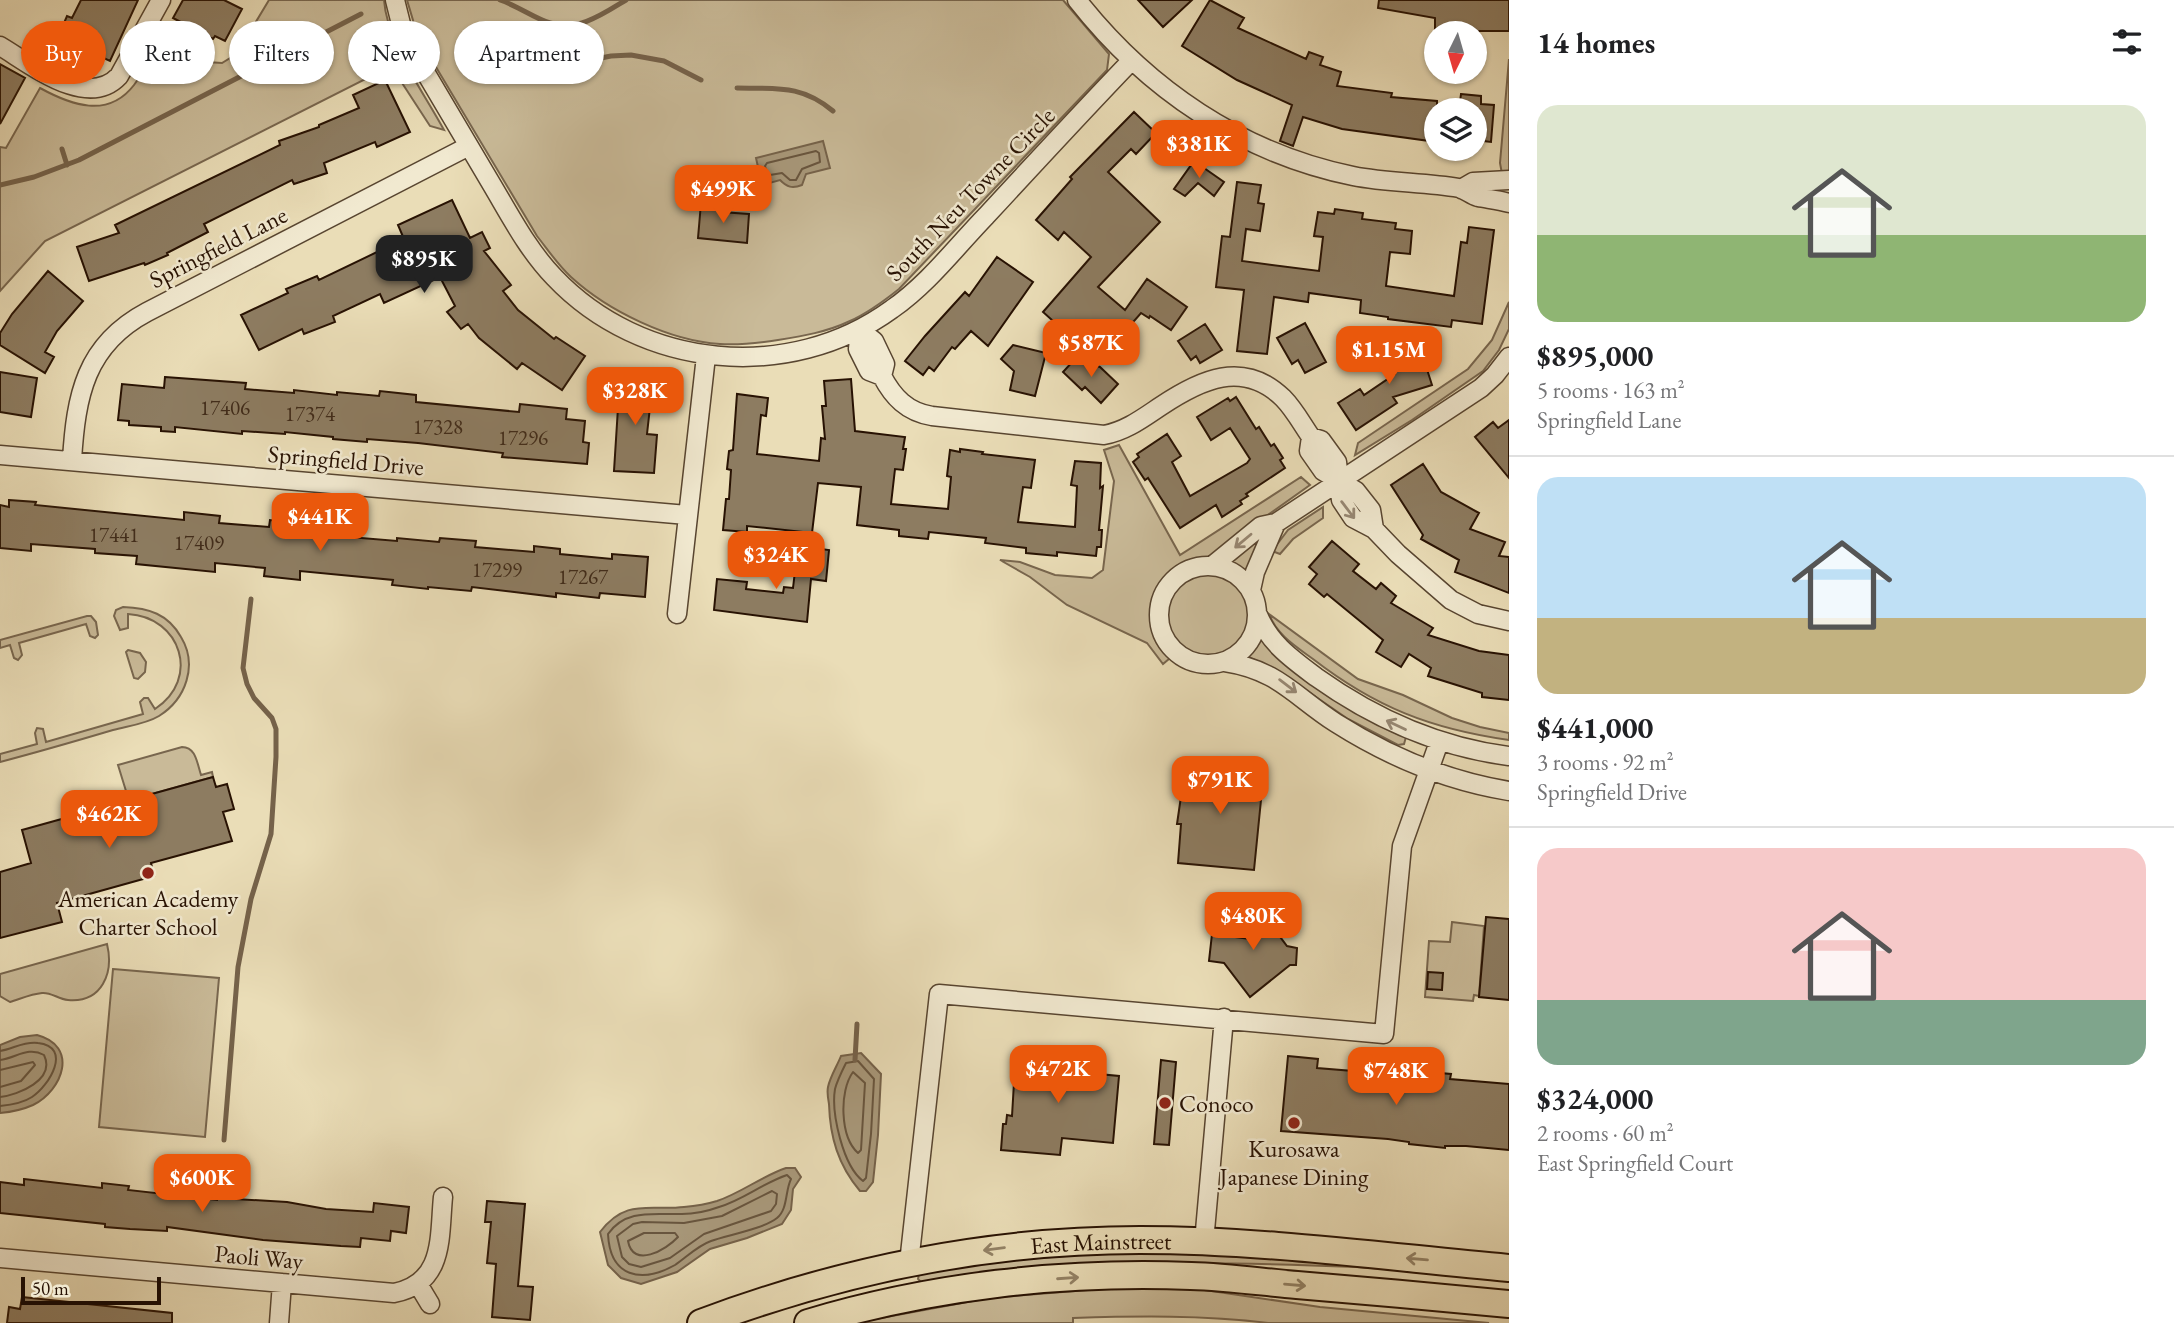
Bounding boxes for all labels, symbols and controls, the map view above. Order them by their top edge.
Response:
chip: Buy [21,21,106,84]
chip: Rent [120,21,215,84]
chip: Filters [229,21,334,84]
chip: New [348,21,440,84]
chip: Apartment [454,21,604,84]
north arrow [1424,21,1488,84]
map controls [1424,21,1487,161]
text: 14 homes [1537,23,1655,62]
icon: filters [2108,23,2146,61]
button: layers [1424,98,1487,161]
street label: South Neu Towne Circle [879,100,1061,288]
pin: $381K [1150,120,1248,180]
text: $381K [1167,128,1231,158]
icon: home [1779,150,1905,276]
pin: $499K [674,166,772,225]
text: $499K [691,173,755,203]
street label: Springfield Lane [144,199,292,295]
pin: $895K [375,236,473,295]
text: $895K [392,243,456,273]
pin: $587K [1042,320,1140,379]
pin: $1.15M [1332,326,1446,386]
text: $587K [1059,327,1123,357]
text: $1.15M [1352,334,1426,364]
text: $895,000 [1537,336,1653,375]
pin: $328K [586,368,684,427]
text: $328K [603,375,667,405]
text: 5 rooms · 163 m² [1537,375,1685,405]
house number: 17406 [200,394,250,421]
house number: 17374 [285,400,336,427]
text: Springfield Lane [1537,405,1681,435]
house number: 17328 [413,413,463,440]
house number: 17296 [498,424,548,451]
street label: Springfield Drive [267,438,425,482]
pin: $441K [271,494,369,553]
text: $441K [288,501,352,531]
one-way arrow [1341,501,1356,519]
house number: 17441 [89,521,139,548]
icon: home [1779,522,1905,648]
house number: 17409 [174,529,224,556]
pin: $324K [727,532,825,591]
one-way arrow [1234,533,1252,549]
text: $324K [744,539,808,569]
house number: 17299 [472,556,522,583]
house number: 17267 [558,563,609,590]
one-way arrow [1278,679,1297,694]
text: $441,000 [1537,708,1653,747]
one-way arrow [1386,718,1408,731]
text: 3 rooms · 92 m² [1537,747,1674,777]
pin: $791K [1171,756,1269,816]
text: $791K [1188,764,1252,794]
text: Springfield Drive [1537,777,1687,807]
pin: $462K [60,790,158,850]
text: $462K [77,798,141,828]
marker: American Academy Charter School [140,865,156,881]
place label: American Academy Charter School [57,883,239,942]
pin: $480K [1204,892,1302,952]
icon: home [1779,893,1905,1019]
text: $480K [1221,900,1285,930]
pin: $472K [1009,1046,1107,1105]
pin: $748K [1347,1048,1445,1107]
text: $472K [1026,1053,1090,1083]
text: $748K [1364,1055,1428,1085]
text: $324,000 [1537,1079,1653,1118]
place label: Conoco [1179,1088,1254,1119]
marker: Conoco [1157,1095,1173,1111]
marker: Kurosawa Japanese Dining [1286,1115,1302,1131]
text: 2 rooms · 60 m² [1537,1118,1674,1148]
place label: Kurosawa Japanese Dining [1218,1133,1369,1192]
text: East Springfield Court [1537,1148,1733,1178]
pin: $600K [153,1154,251,1214]
text: $600K [170,1162,234,1192]
street label: East Mainstreet [1029,1224,1172,1261]
street label: Paoli Way [213,1238,305,1276]
one-way arrow [983,1243,1006,1256]
one-way arrow [1406,1252,1428,1265]
one-way arrow [1056,1272,1079,1285]
scale bar [21,1274,161,1306]
text: 50 m [32,1276,69,1301]
one-way arrow [1283,1279,1306,1292]

